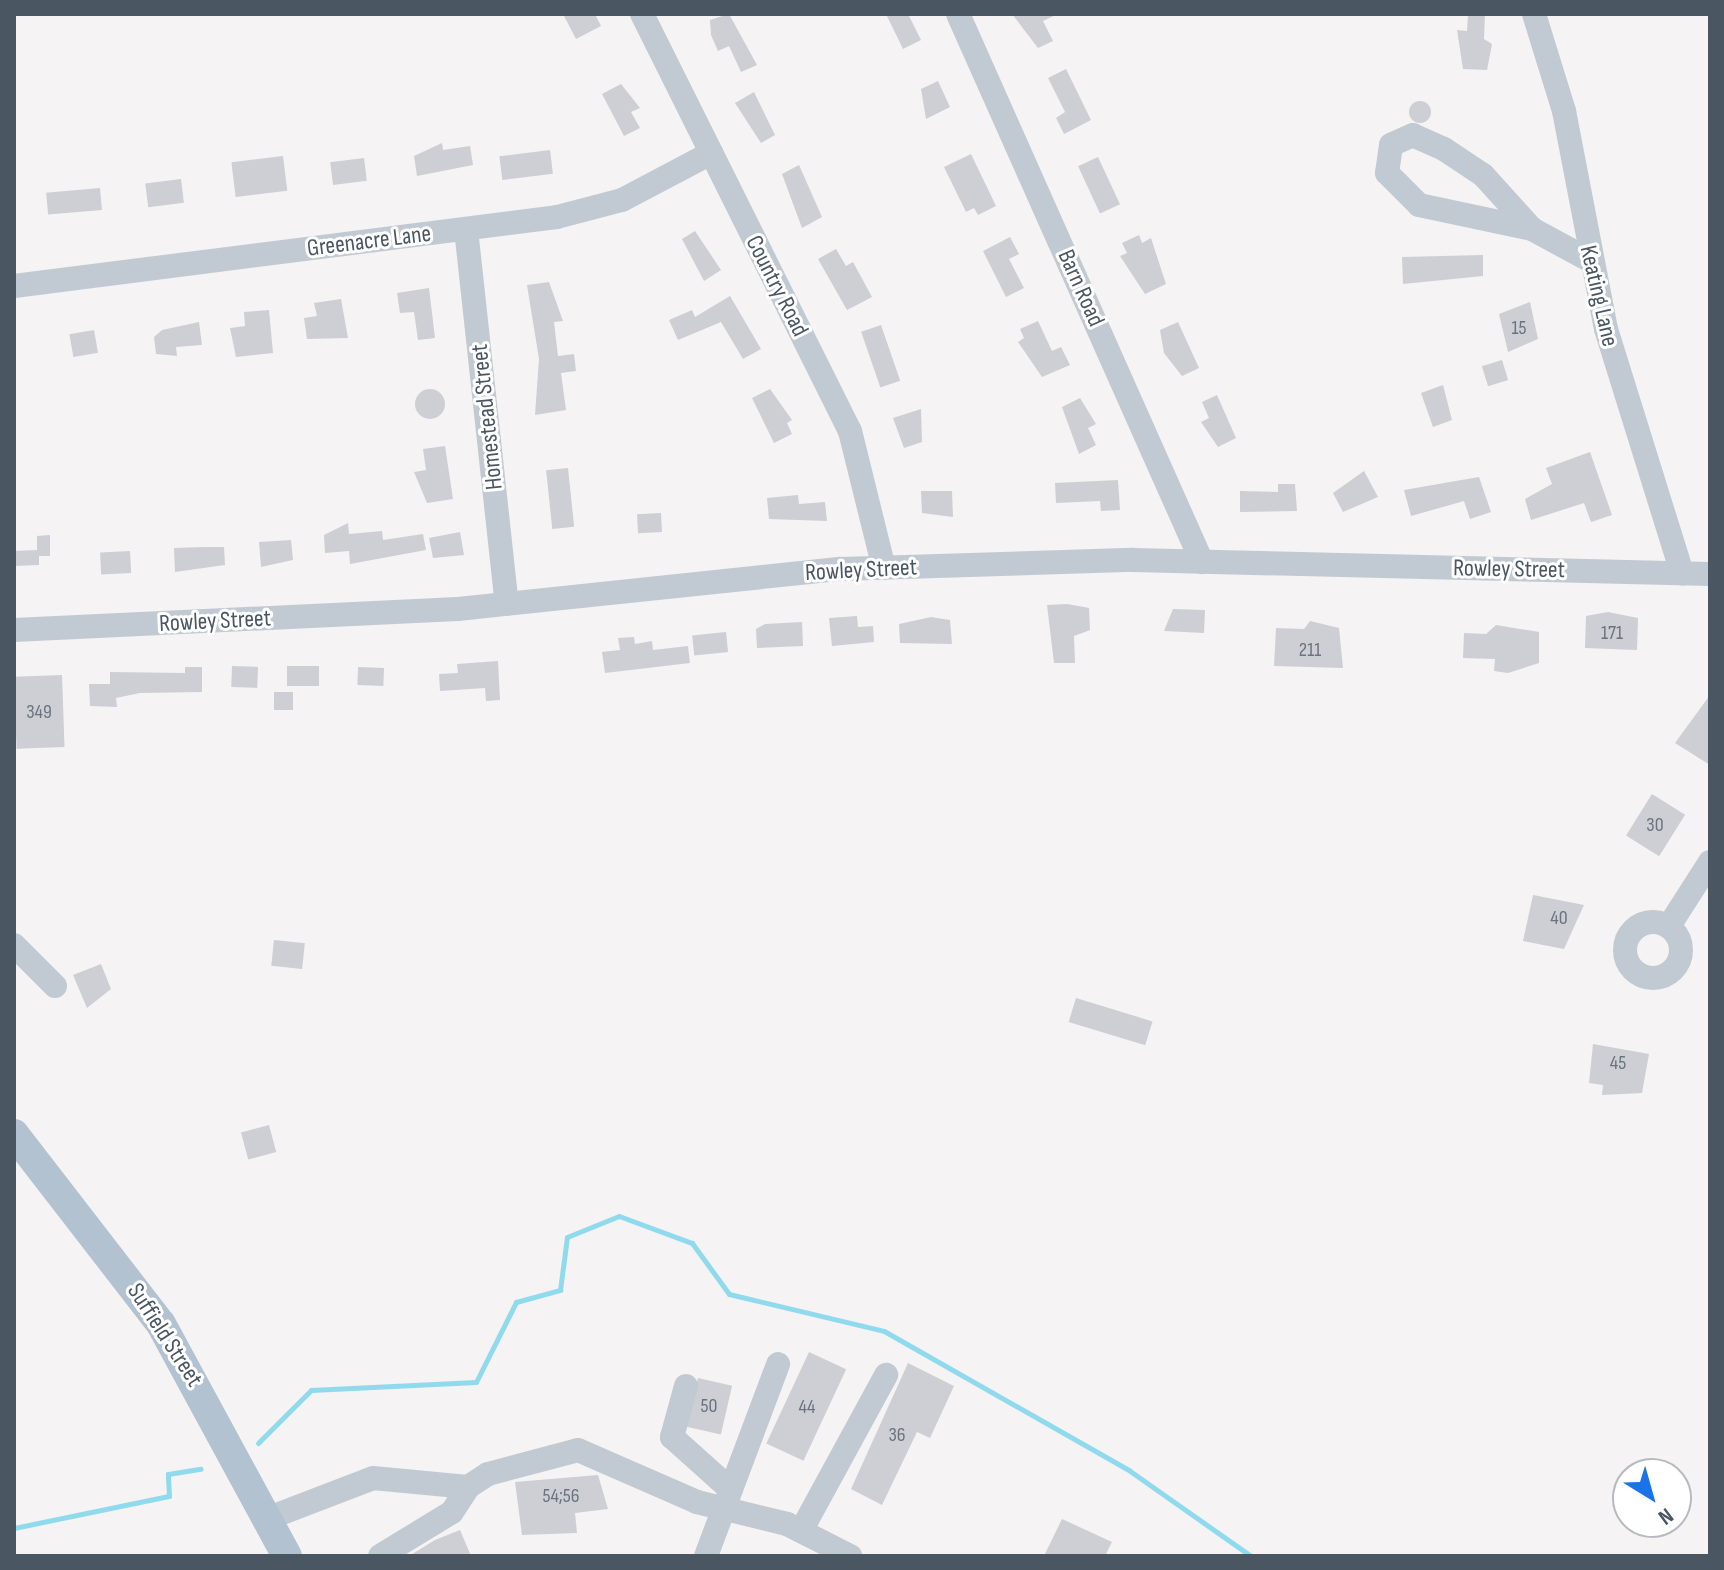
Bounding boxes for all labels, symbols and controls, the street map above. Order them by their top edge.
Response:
street label: Greenacre Lane [305,219,433,263]
street label: Country Road [739,231,815,341]
street label: Keating Lane [1573,243,1625,349]
street label: Barn Road [1051,245,1111,331]
house number: 15 [1511,316,1527,340]
street label: Homestead Street [465,343,509,491]
street label: Rowley Street [804,553,918,587]
street label: Rowley Street [1453,554,1565,584]
street label: Rowley Street [158,604,272,638]
house number: 171 [1601,621,1623,645]
house number: 211 [1299,638,1321,662]
house number: 349 [26,700,52,724]
house number: 30 [1646,813,1664,837]
house number: 40 [1550,906,1568,930]
house number: 45 [1610,1051,1626,1075]
street label: Suffield Street [121,1278,209,1392]
house number: 50 [701,1394,717,1418]
house number: 44 [799,1395,815,1419]
house number: 36 [888,1423,906,1447]
north arrow [1612,1458,1692,1538]
house number: 54;56 [542,1484,580,1508]
text: N [1653,1502,1678,1530]

